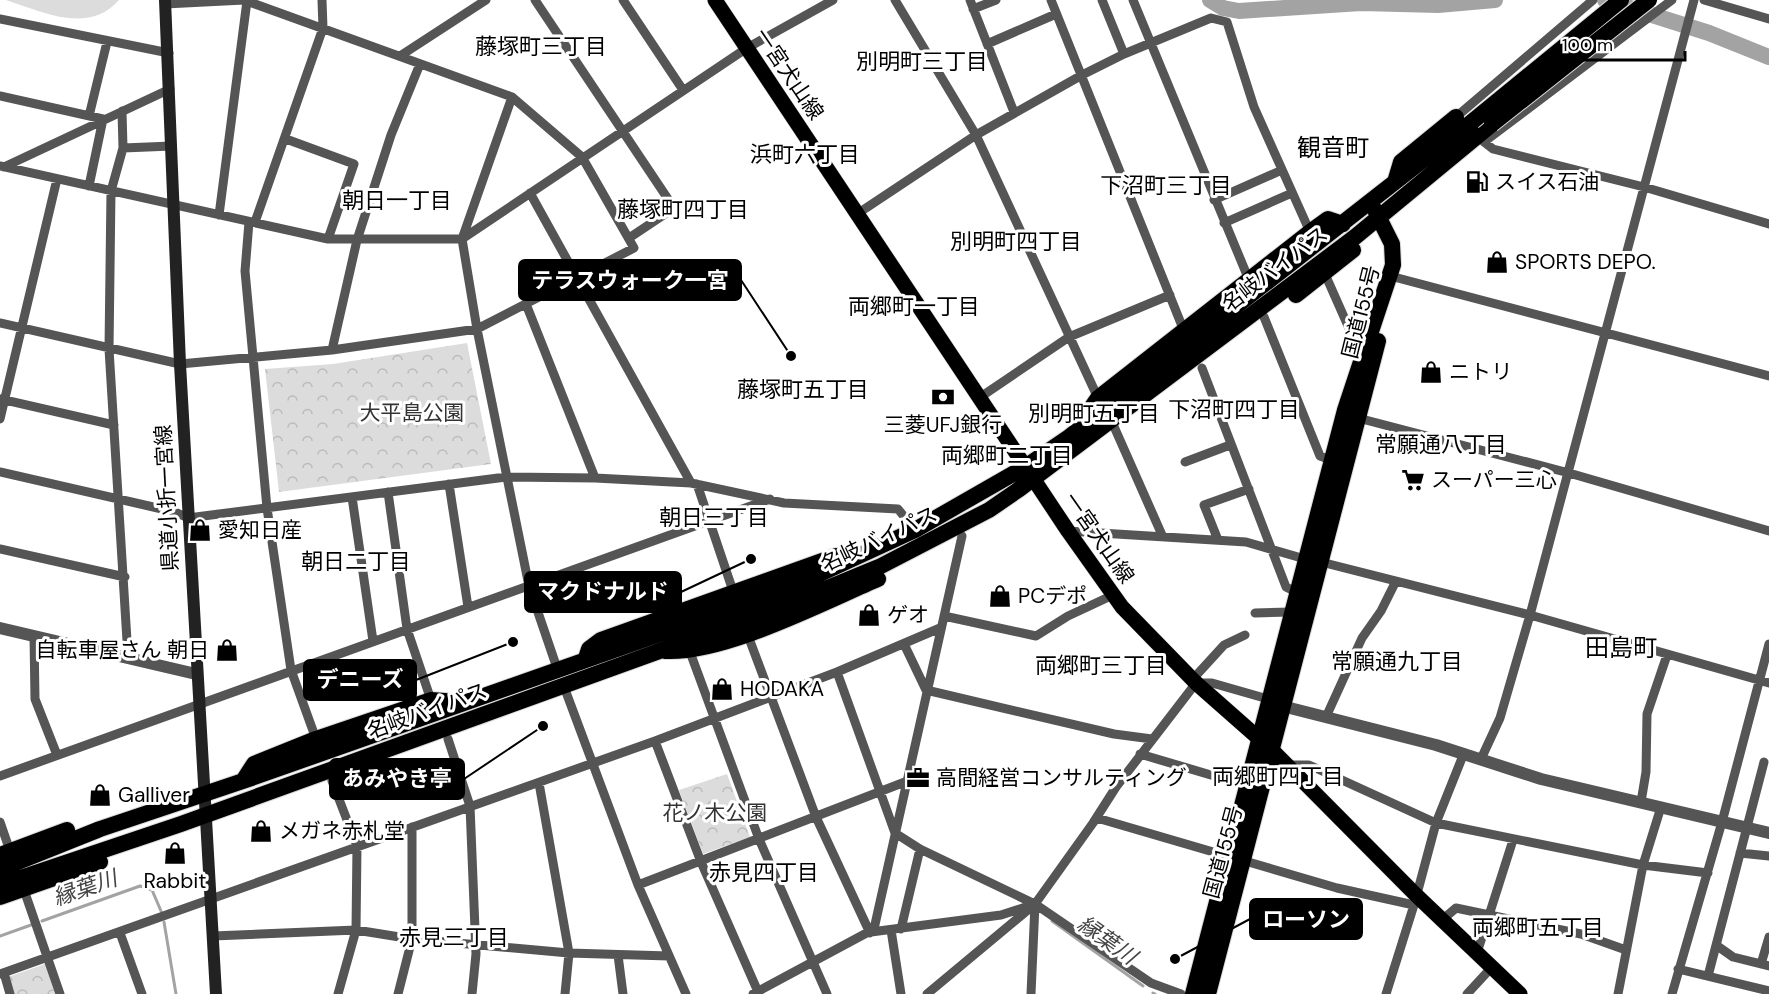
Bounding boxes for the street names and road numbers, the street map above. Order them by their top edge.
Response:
street label: 一宮犬山線 [748,23,830,125]
street label: 名岐バイパス [1216,220,1334,318]
street label: 国道155号 [1336,262,1386,362]
street label: 県道小折一宮線 [149,424,185,572]
street label: 一宮犬山線 [1057,487,1141,589]
street label: 名岐バイパス [816,500,942,578]
street label: 名岐バイパス [363,676,491,746]
street label: 国道155号 [1197,802,1249,902]

